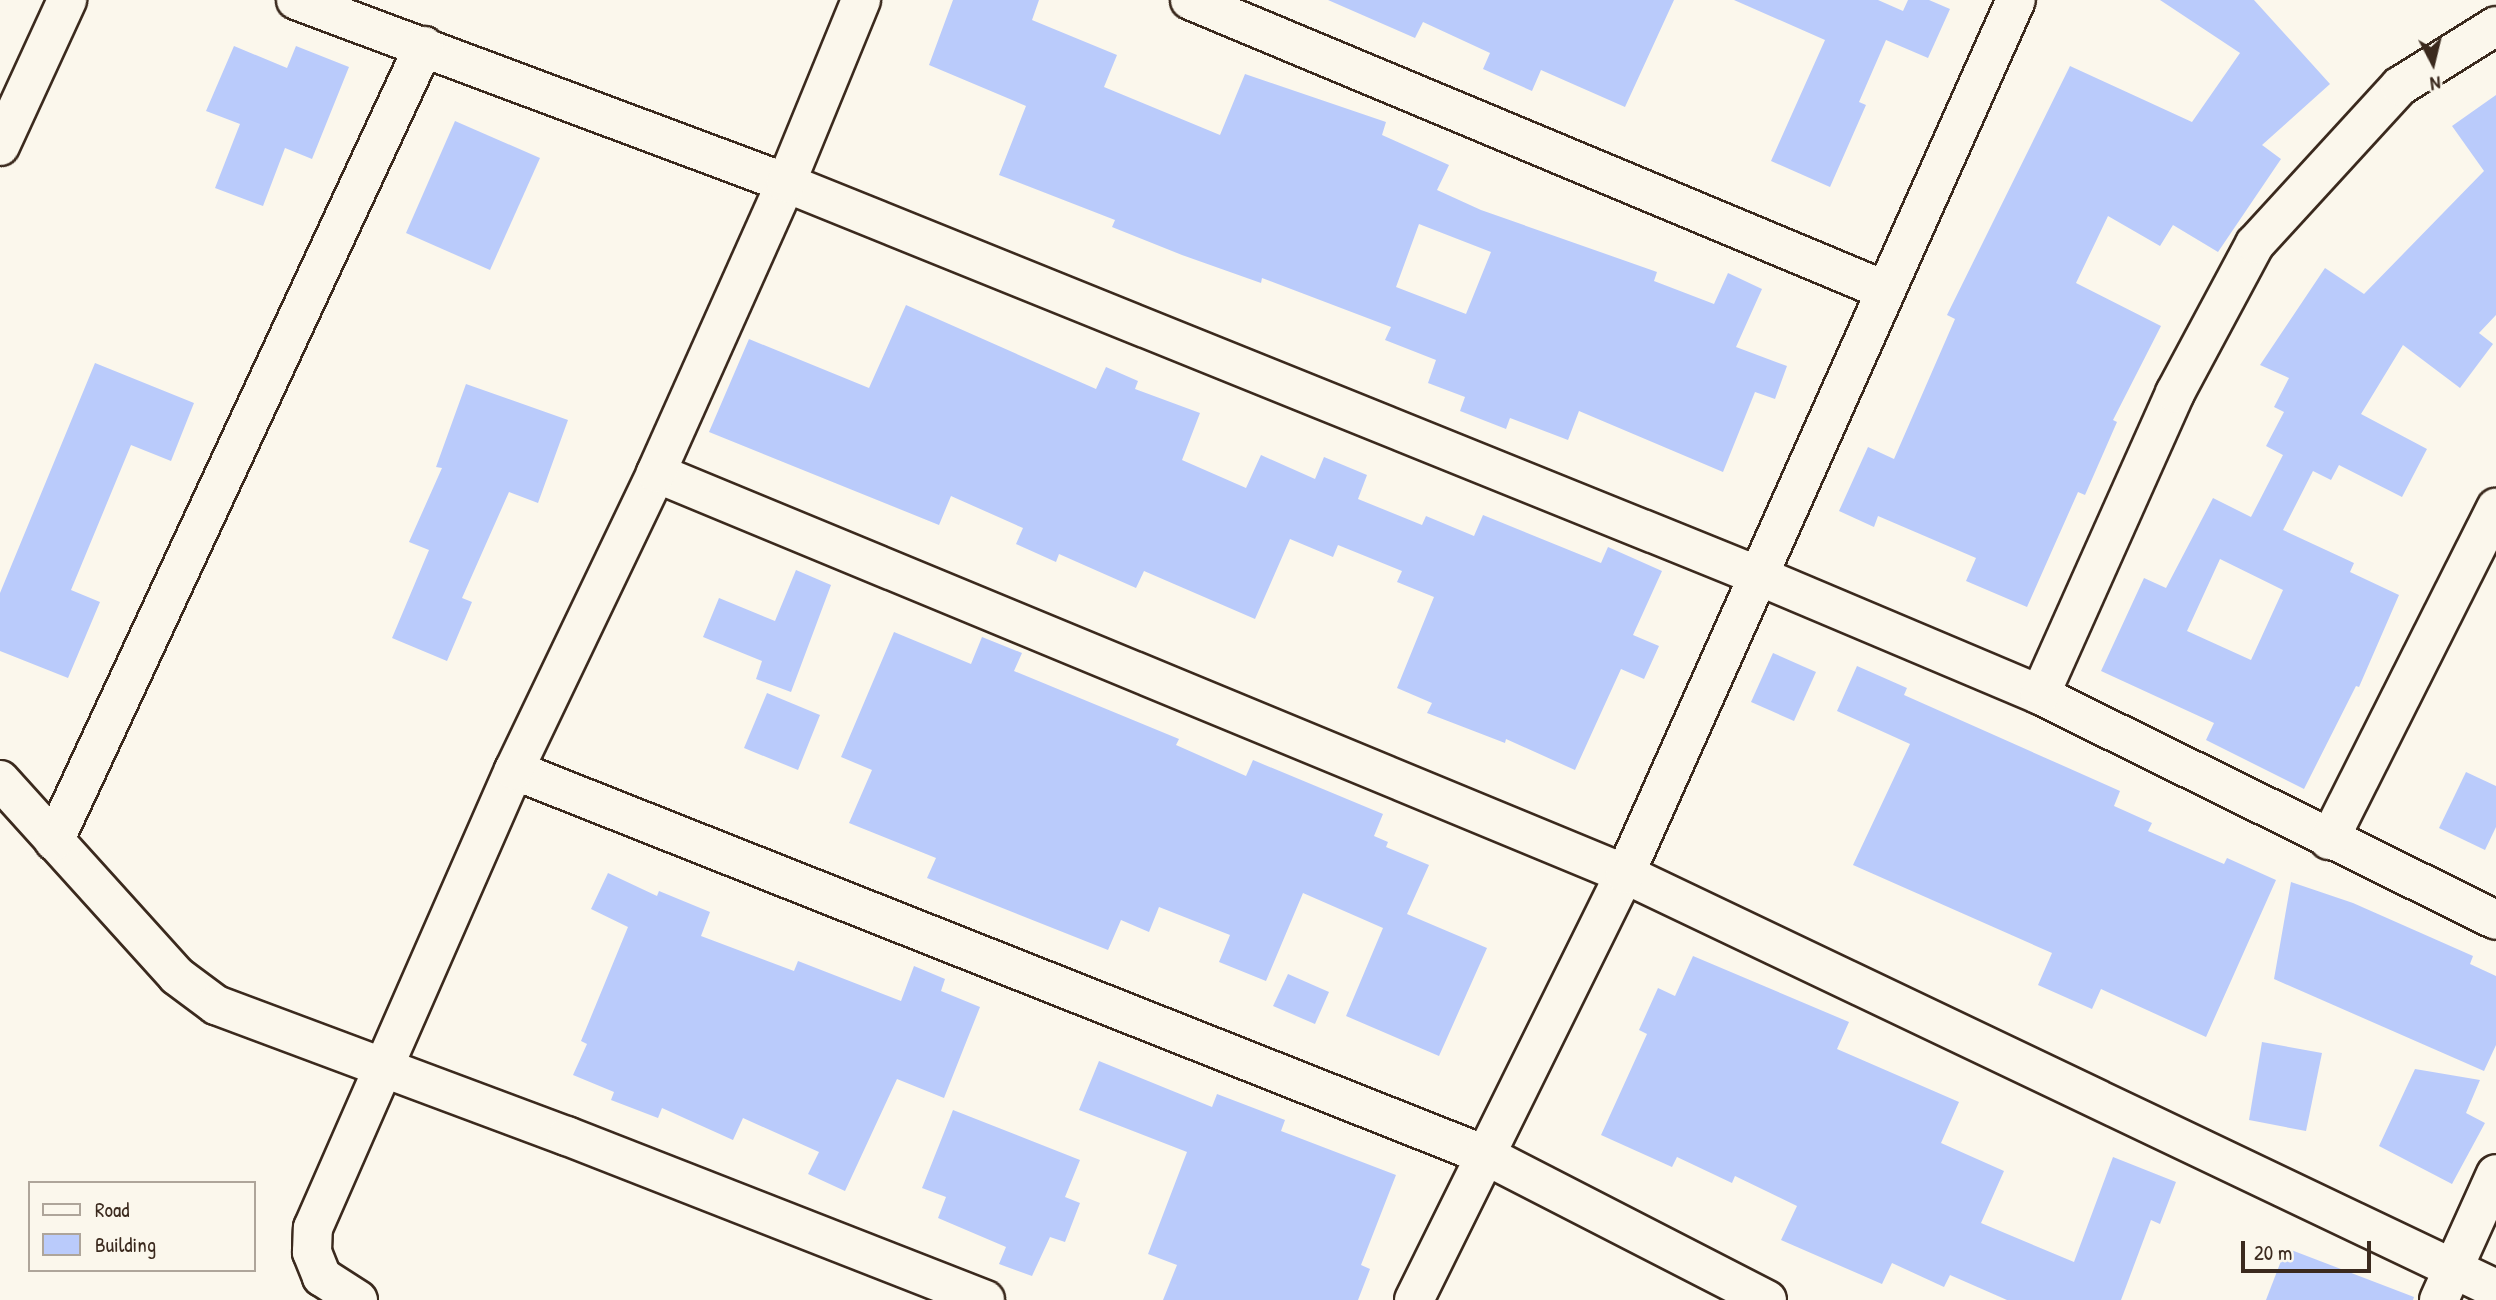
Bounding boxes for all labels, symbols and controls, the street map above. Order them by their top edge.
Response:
north arrow [2398,28,2468,98]
text: N [2429,70,2442,97]
legend [28,1181,256,1272]
text: Road [95,1195,129,1224]
scale bar [2244,1226,2374,1270]
text: Building [95,1230,156,1259]
text: 20 m [2254,1238,2292,1267]

